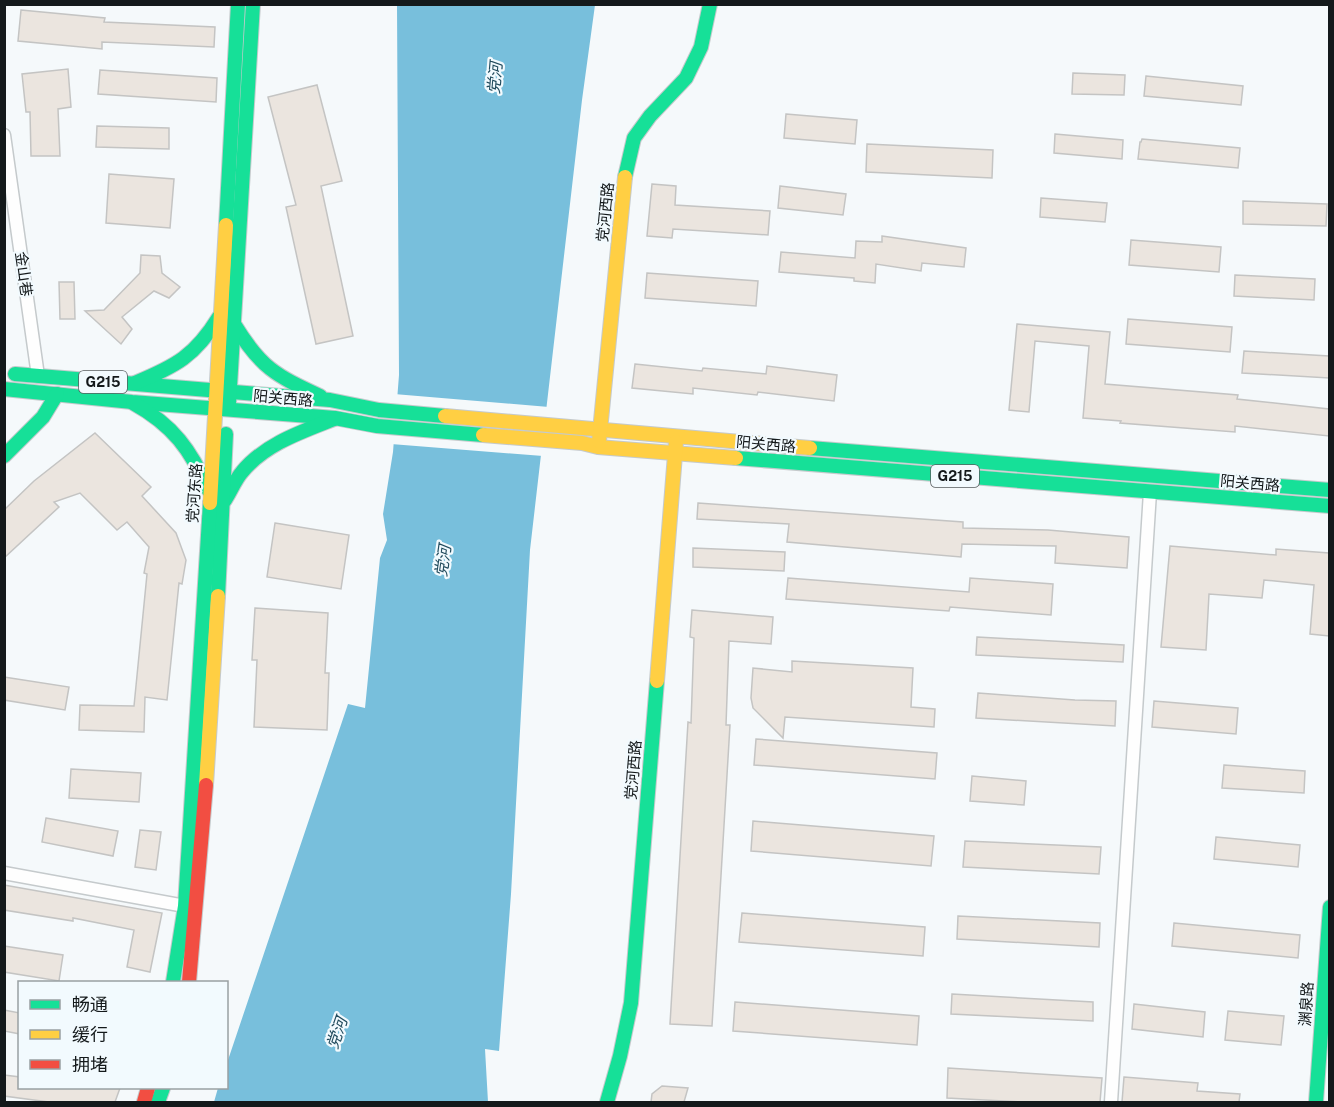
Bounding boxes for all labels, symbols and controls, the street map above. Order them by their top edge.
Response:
water label: 党河 [484,58,506,95]
street label: 党河西路 [593,181,617,243]
street label: 金山巷 [12,251,36,297]
road number: G215 [79,371,127,393]
street label: 阳关西路 [252,387,314,409]
street label: 阳关西路 [735,433,797,455]
street label: 党河东路 [183,462,205,524]
road number: G215 [931,465,979,487]
street label: 阳关西路 [1219,472,1281,494]
water label: 党河 [431,541,455,578]
street label: 党河西路 [622,739,644,801]
legend [18,981,228,1089]
street label: 渊泉路 [1296,981,1316,1027]
text: 畅通 [72,994,108,1015]
water label: 党河 [323,1012,352,1051]
text: 缓行 [72,1024,108,1045]
text: 拥堵 [72,1054,108,1075]

